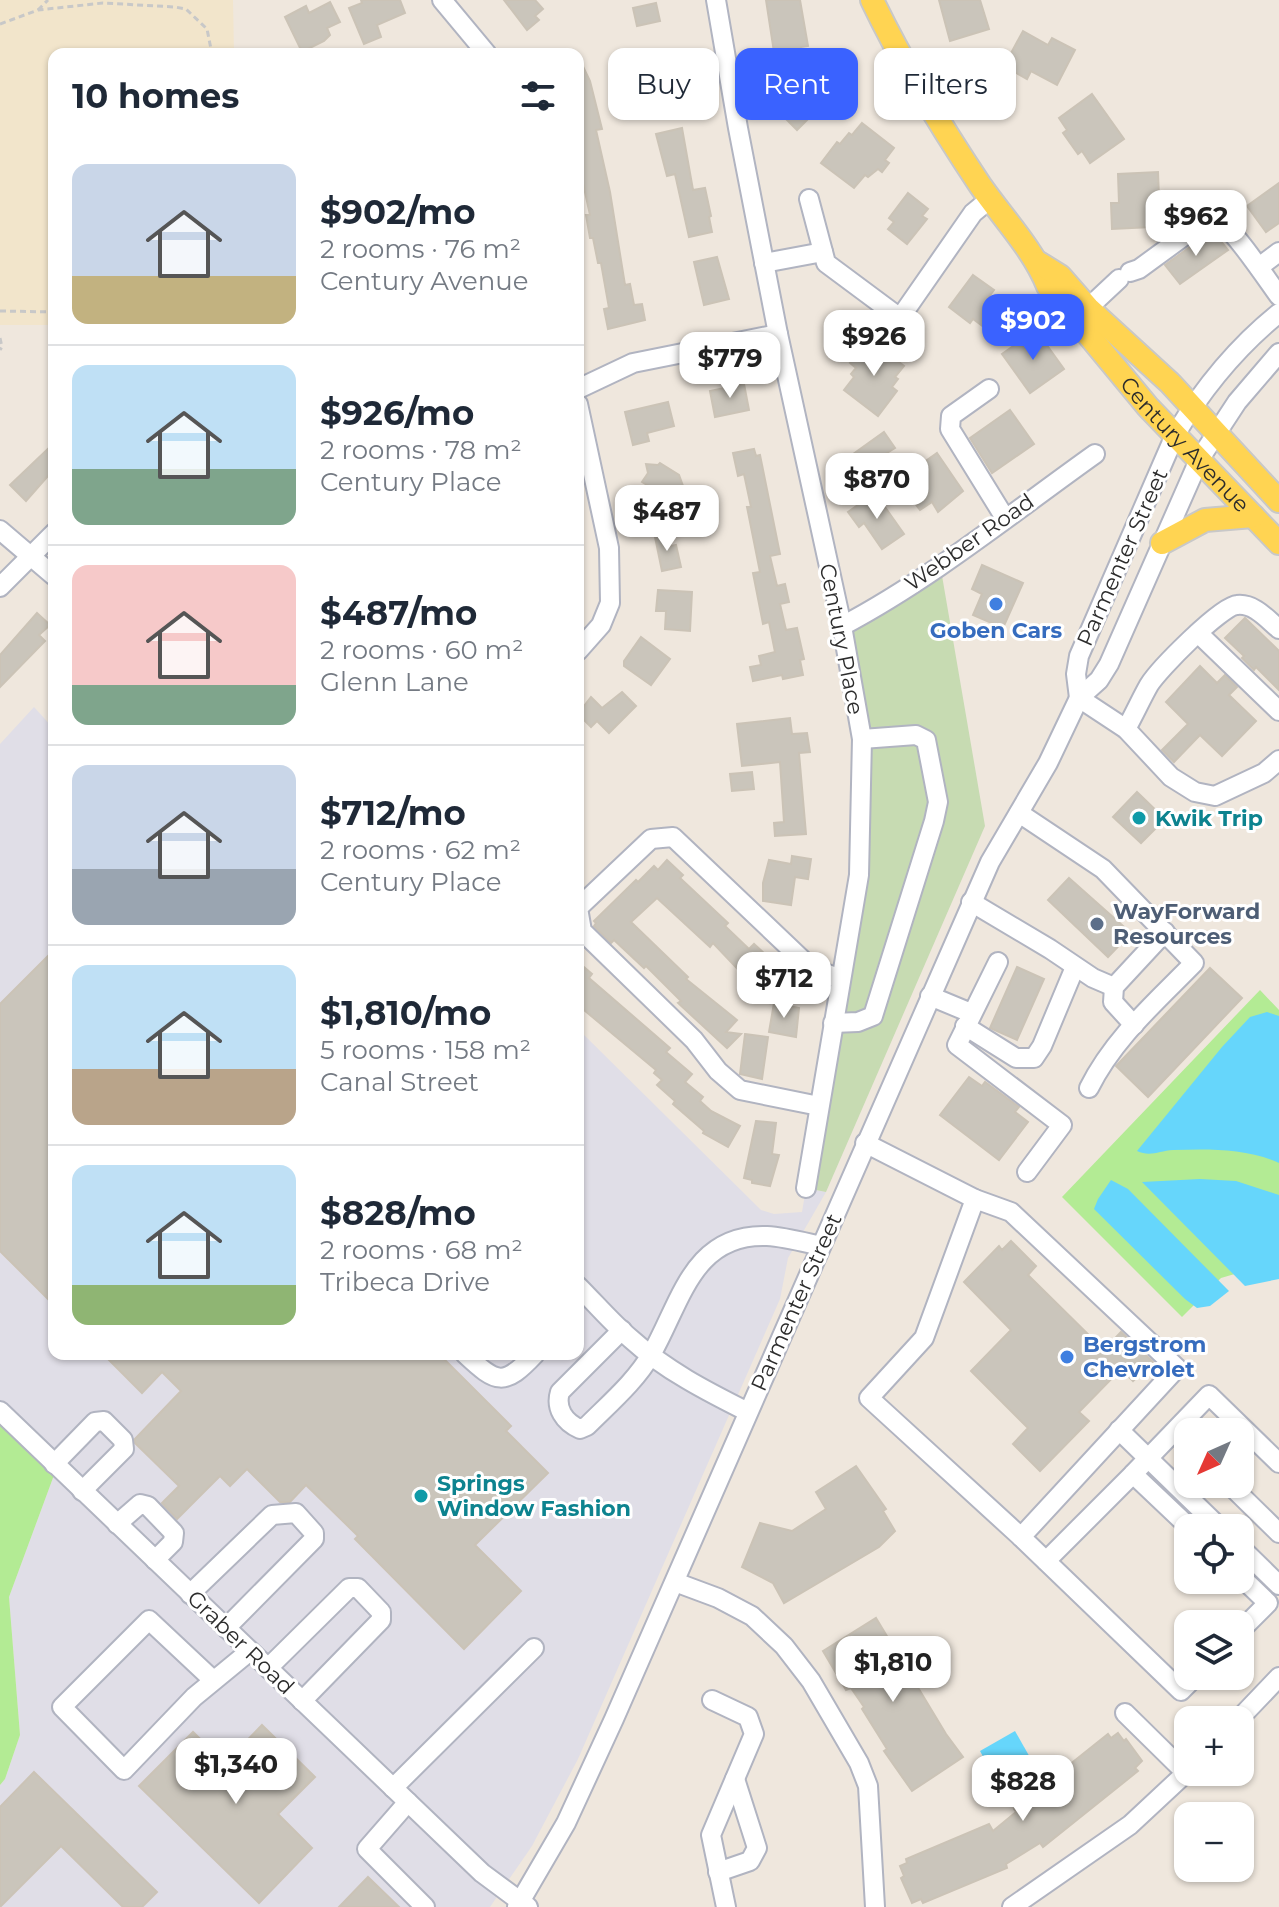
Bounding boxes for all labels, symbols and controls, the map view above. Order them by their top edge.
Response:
chip: Buy [608,48,719,120]
chip: Rent [735,48,858,120]
chip: Filters [874,48,1016,120]
icon: filters [516,74,560,118]
text: 10 homes [72,75,239,117]
pin: $962 [1149,190,1243,258]
text: $902/mo [320,191,476,233]
icon: home [136,196,232,292]
text: $962 [1164,200,1228,232]
text: 2 rooms · 76 m² [320,233,521,265]
text: Century Avenue [320,265,528,297]
pin: $902 [986,294,1080,362]
text: $902 [1000,304,1066,336]
pin: $926 [827,310,921,378]
text: $926 [842,320,906,352]
pin: $779 [683,332,777,400]
text: $779 [697,342,763,374]
street label: Century Avenue [1114,371,1255,518]
text: $926/mo [320,392,474,434]
icon: home [136,397,232,493]
text: 2 rooms · 78 m² [320,434,522,466]
pin: $870 [830,453,924,521]
text: $870 [843,463,911,495]
street label: Parmenter Street [1071,464,1174,650]
text: Century Place [320,466,501,498]
pin: $487 [620,485,714,553]
street label: Webber Road [899,488,1039,597]
text: $487 [633,495,701,527]
street label: Century Place [814,561,869,717]
text: $487/mo [320,592,477,634]
marker: Goben Cars [987,595,1005,613]
icon: home [136,597,232,693]
place label: Goben Cars [930,617,1063,644]
text: 2 rooms · 60 m² [320,634,523,666]
text: Glenn Lane [320,666,469,698]
text: $712/mo [320,792,466,834]
icon: home [136,797,232,893]
place label: Kwik Trip [1155,805,1263,832]
marker: Kwik Trip [1130,809,1148,827]
text: 2 rooms · 62 m² [320,834,521,866]
text: Century Place [320,866,501,898]
place label: WayForward Resources [1113,898,1260,950]
marker: WayForward Resources [1088,915,1106,933]
pin: $712 [737,952,831,1020]
text: $712 [755,962,813,994]
text: $1,810/mo [320,992,491,1034]
icon: home [136,997,232,1093]
text: 5 rooms · 158 m² [320,1034,531,1066]
text: Canal Street [320,1066,479,1098]
text: $828/mo [320,1192,476,1234]
icon: home [136,1197,232,1293]
street label: Parmenter Street [745,1209,848,1395]
text: 2 rooms · 68 m² [320,1234,523,1266]
text: Tribeca Drive [320,1266,490,1298]
place label: Bergstrom Chevrolet [1083,1331,1206,1383]
marker: Bergstrom Chevrolet [1058,1348,1076,1366]
north arrow [1174,1418,1254,1498]
map controls [1174,1418,1254,1882]
place label: Springs Window Fashion [437,1470,631,1522]
marker: Springs Window Fashion [412,1487,430,1505]
button: locate [1174,1514,1254,1594]
street label: Graber Road [182,1585,300,1700]
button: layers [1174,1610,1254,1690]
pin: $1,810 [828,1636,958,1704]
text: $1,810 [854,1646,932,1678]
button: + [1174,1706,1254,1786]
pin: $1,340 [171,1738,301,1806]
text: $1,340 [194,1748,278,1780]
pin: $828 [976,1755,1070,1823]
text: $828 [990,1765,1056,1797]
button: − [1174,1802,1254,1882]

